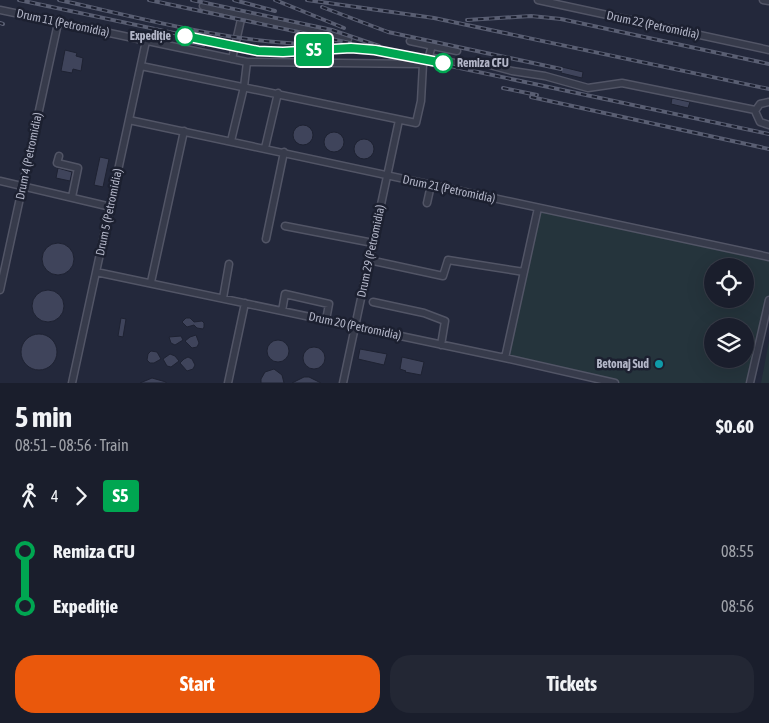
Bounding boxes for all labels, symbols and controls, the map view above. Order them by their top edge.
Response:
street label: Drum 11 (Petromidia) [15,6,111,40]
street label: Drum 22 (Petromidia) [605,8,701,42]
marker: Expediție [175,26,195,46]
place label: Expediție [130,29,172,43]
line badge: S5 [292,34,336,66]
text: S5 [306,39,322,60]
marker: Remiza CFU [433,53,453,73]
place label: Remiza CFU [457,56,509,70]
street label: Drum 4 (Petromidia) [13,111,45,201]
street label: Drum 5 (Petromidia) [93,167,125,257]
street label: Drum 21 (Petromidia) [401,172,497,206]
street label: Drum 29 (Petromidia) [354,203,388,299]
map controls [704,258,754,368]
button: locate [704,258,754,308]
street label: Drum 20 (Petromidia) [307,309,403,343]
button: layers [704,318,754,368]
place label: Betonaj Sud [597,357,649,371]
marker: Betonaj Sud [653,358,665,370]
text: 5 min [15,401,72,433]
text: $0.60 [716,415,754,437]
text: 08:51 – 08:56 · Train [15,436,129,454]
icon: walk [15,482,43,510]
icon: forward [67,482,95,510]
text: S5 [113,485,129,506]
text: 4 [51,487,59,505]
text: Remiza CFU [53,540,135,562]
text: 08:55 [721,542,754,560]
text: Expediție [53,595,118,617]
text: 08:56 [721,597,754,615]
button: Start [15,655,380,713]
button: Tickets [390,655,754,713]

